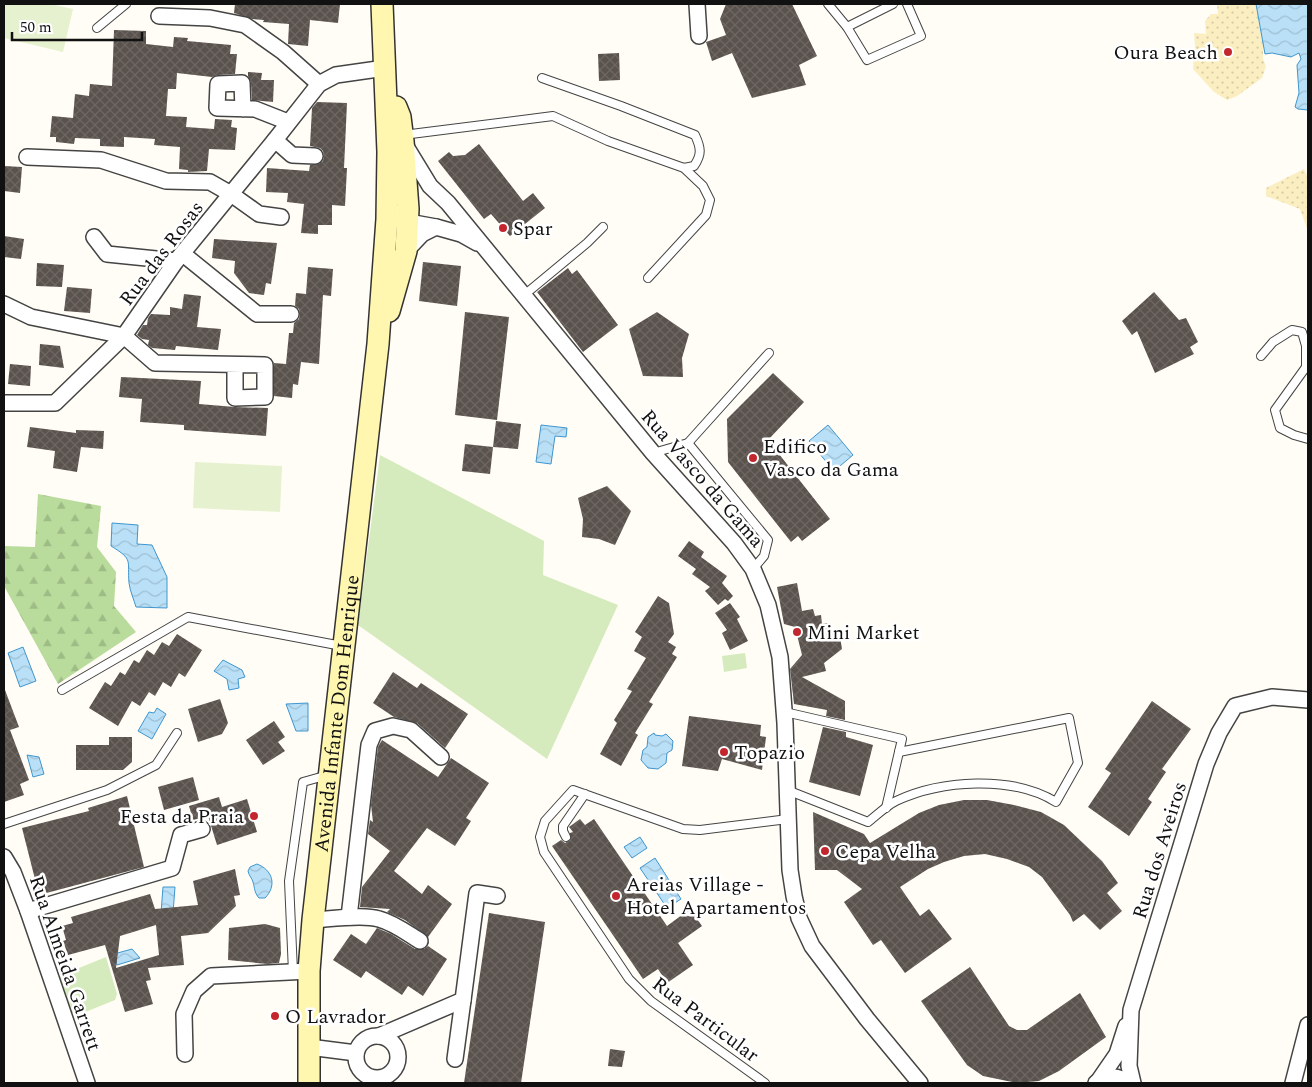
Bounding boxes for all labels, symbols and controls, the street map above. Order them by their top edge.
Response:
scale bar [12,10,142,42]
text: 50 m [20,16,52,39]
place label: Oura Beach [1114,38,1218,68]
marker: Oura Beach [1222,46,1234,58]
street label: Rua das Rosas [112,195,211,313]
place label: Spar [513,214,553,244]
marker: Spar [497,222,509,234]
street label: Rua Vasco da Gama [634,403,771,555]
place label: Edifico Vasco da Gama [763,432,899,485]
marker: Edifico Vasco da Gama [747,452,759,464]
street label: Avenida Infante Dom Henrique [307,573,368,854]
place label: Mini Market [807,618,920,648]
marker: Mini Market [791,626,803,638]
place label: Topazio [734,738,805,768]
marker: Topazio [718,746,730,758]
street label: Rua dos Aveiros [1125,778,1195,923]
place label: Festa da Praia [120,802,244,832]
marker: Festa da Praia [248,810,260,822]
place label: Cepa Velha [835,837,936,867]
marker: Cepa Velha [819,845,831,857]
place label: Areias Village - Hotel Apartamentos [626,870,807,923]
street label: Rua Almeida Garrett [21,872,109,1055]
marker: Areias Village - Hotel Apartamentos [610,890,622,902]
street label: Rua Particular [646,970,765,1070]
place label: O Lavrador [285,1002,386,1032]
marker: O Lavrador [269,1010,281,1022]

